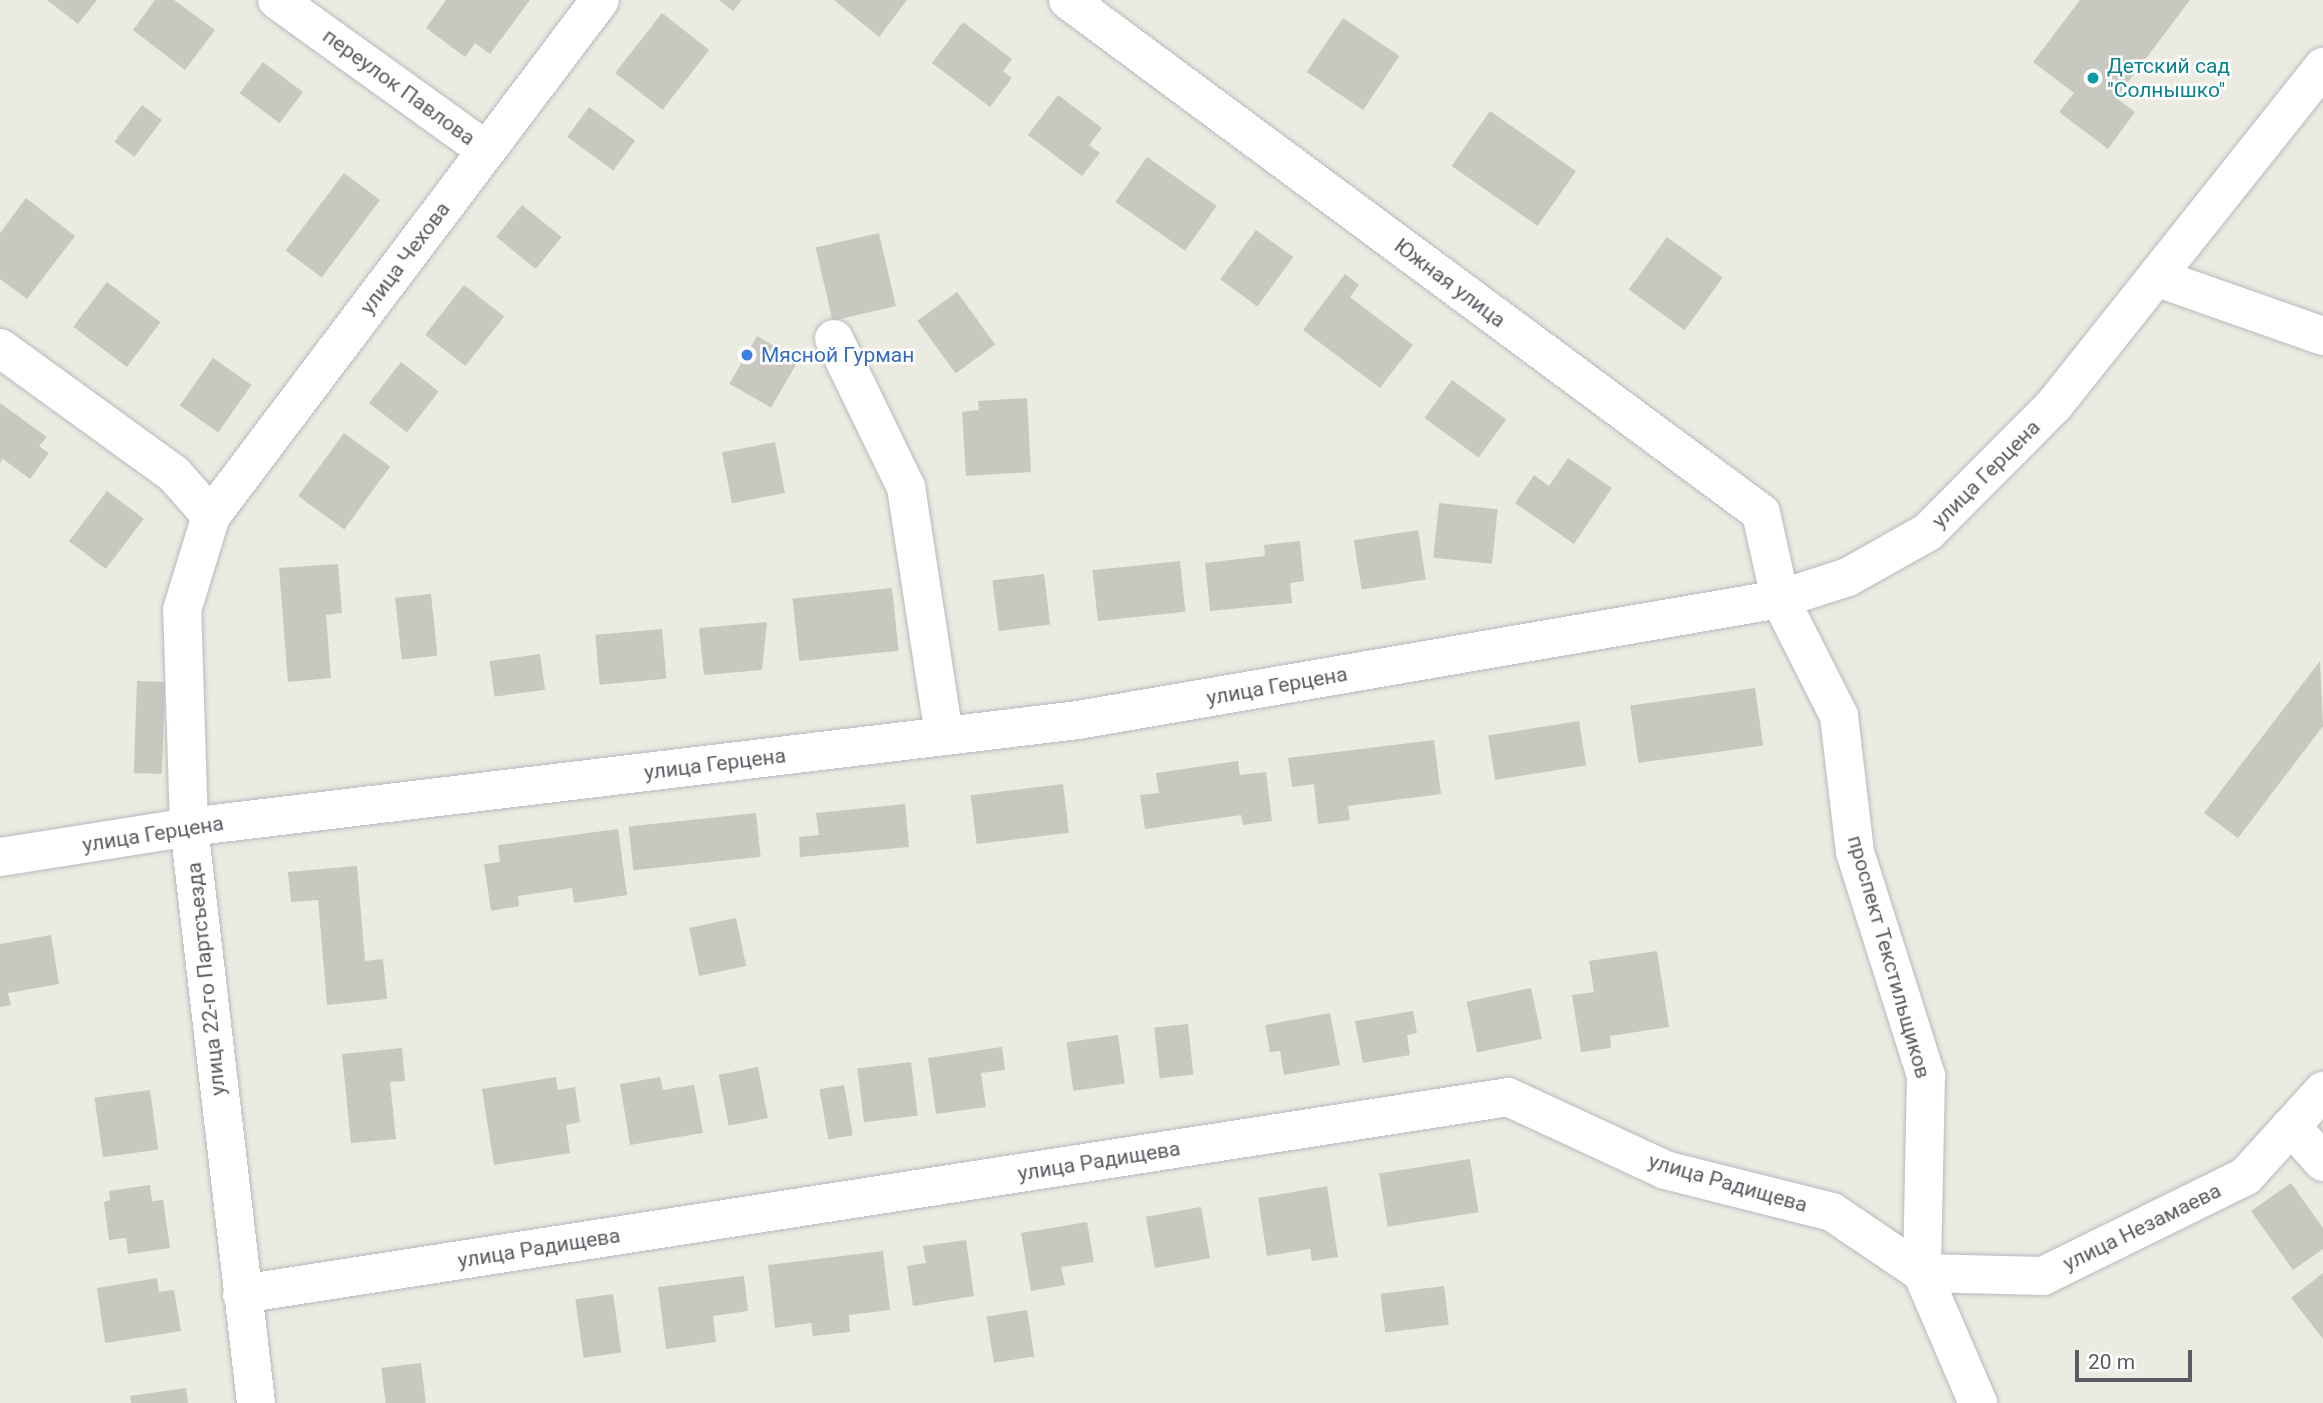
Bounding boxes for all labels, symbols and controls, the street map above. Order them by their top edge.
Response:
street label: переулок Павлова [318,23,480,151]
place label: Детский сад "Солнышко" [2107,53,2230,103]
marker: Детский сад "Солнышко" [2085,70,2101,86]
street label: улица Чехова [355,197,455,319]
street label: Южная улица [1389,233,1511,333]
place label: Мясной Гурман [761,342,914,368]
marker: Мясной Гурман [739,347,755,363]
street label: улица Герцена [1927,415,2045,533]
street label: улица Герцена [1205,661,1349,711]
street label: улица Герцена [643,743,787,785]
street label: улица Герцена [81,810,225,858]
street label: проспект Текстильщиков [1842,832,1936,1082]
street label: улица 22-го Партсъезда [181,861,231,1097]
street label: улица Радищева [1016,1136,1182,1186]
street label: улица Радищева [1646,1148,1810,1218]
street label: улица Незамаева [2059,1178,2225,1276]
street label: улица Радищева [456,1223,622,1273]
scale bar [2078,1336,2195,1380]
text: 20 m [2088,1350,2135,1374]

